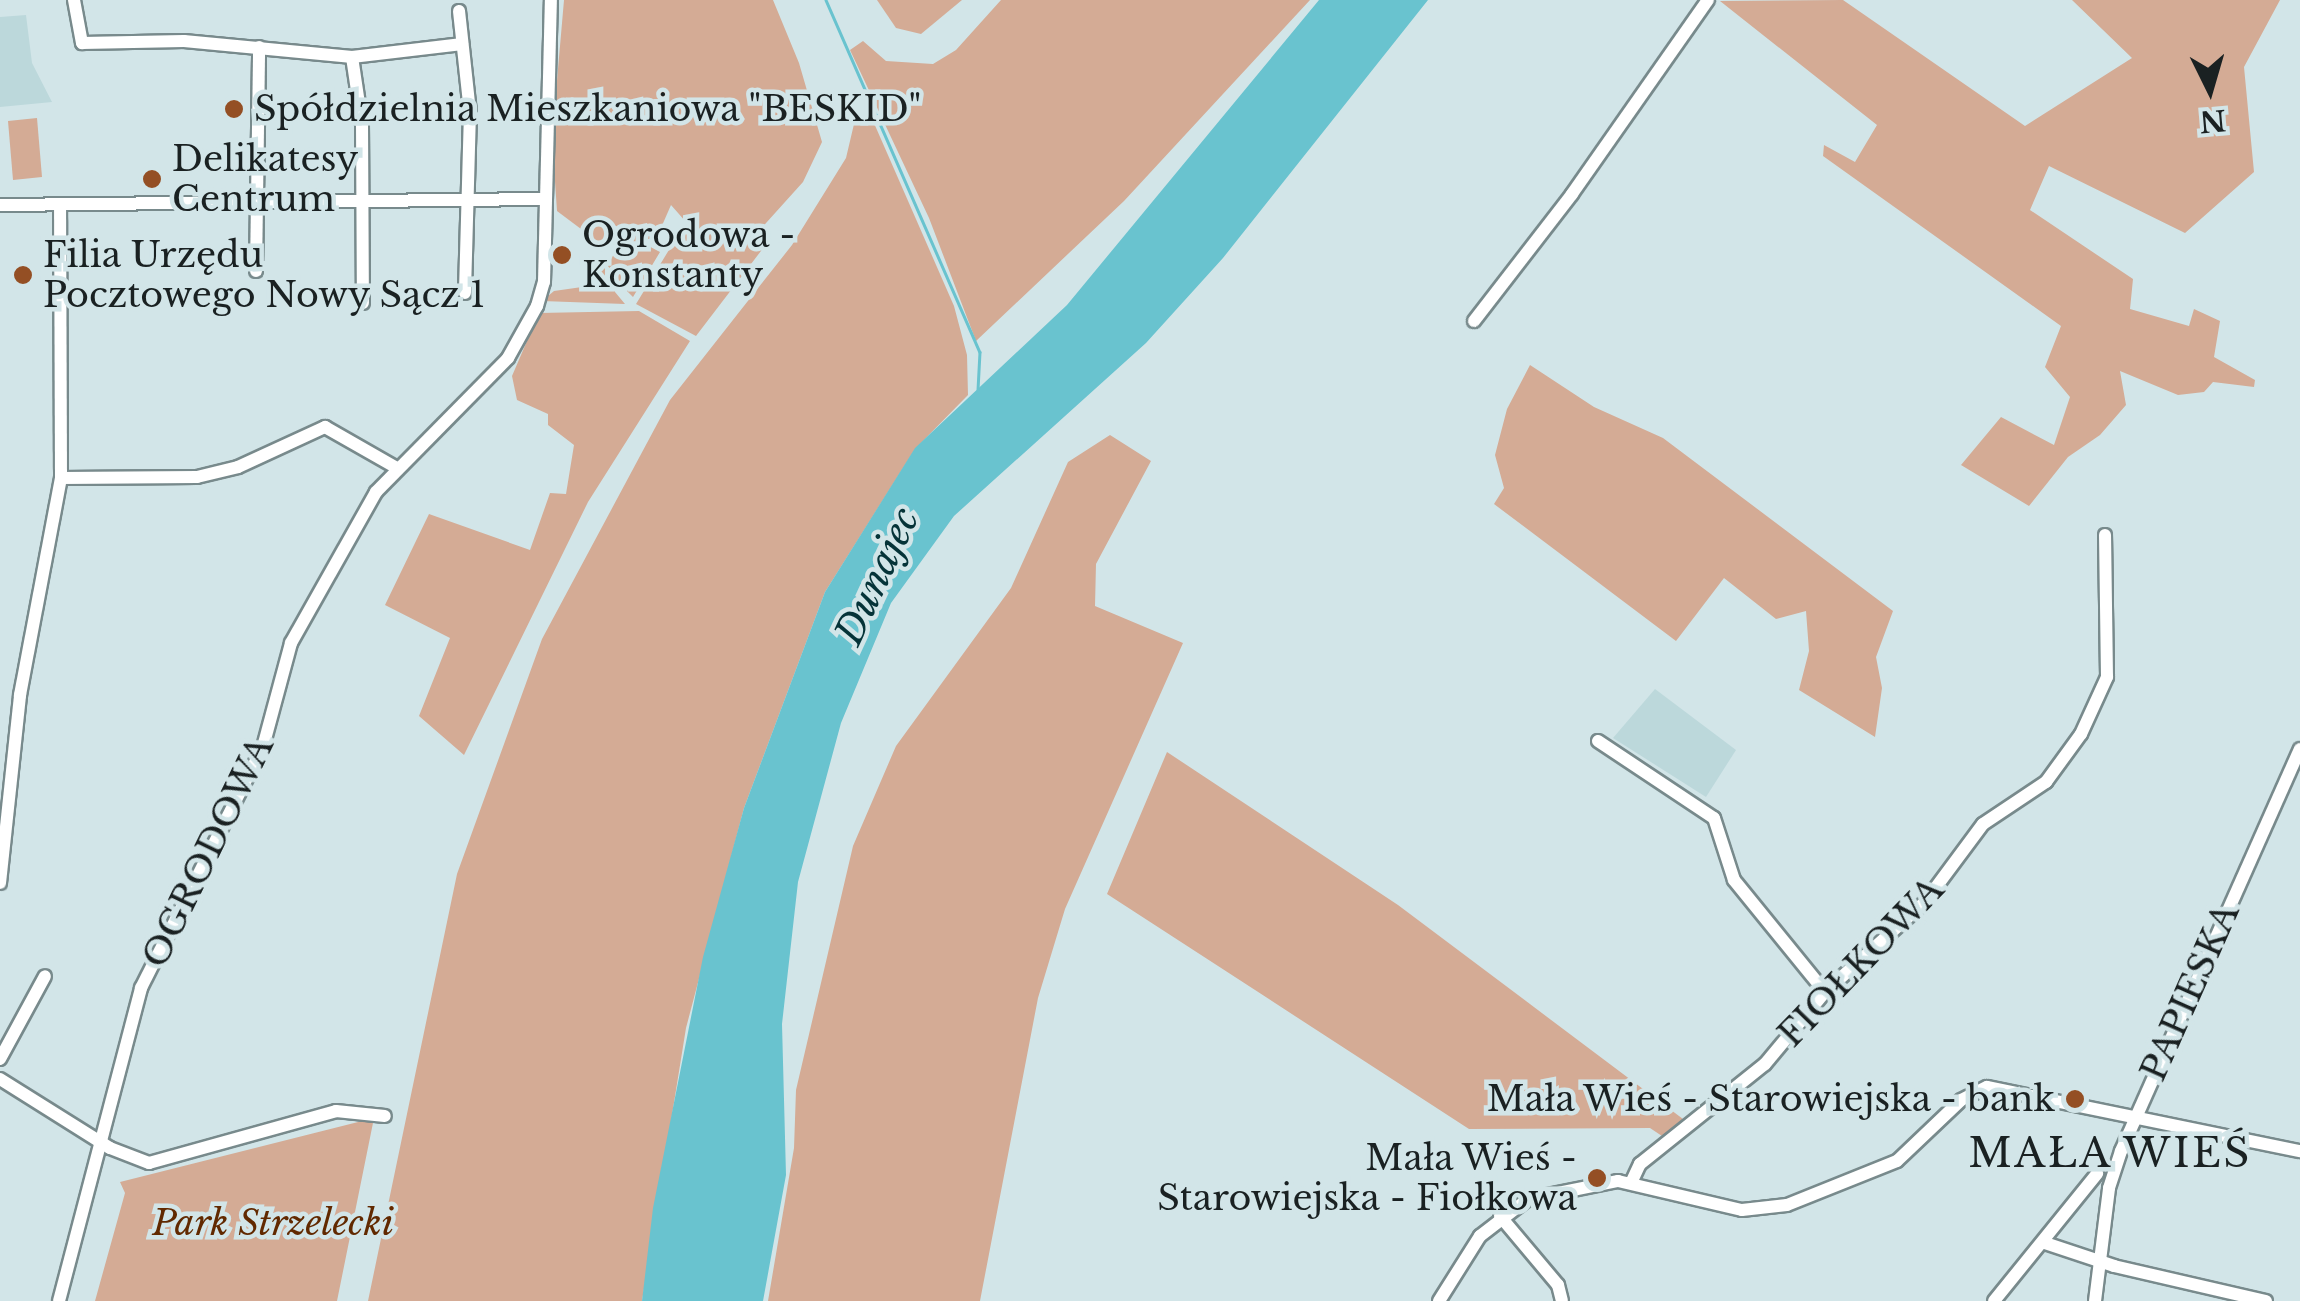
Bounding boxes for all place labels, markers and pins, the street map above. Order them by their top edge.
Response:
place label: Spółdzielnia Mieszkaniowa "BESKID" [254,88,923,130]
marker: Spółdzielnia Mieszkaniowa "BESKID" [223,98,245,120]
place label: Delikatesy Centrum [172,138,358,220]
marker: Delikatesy Centrum [141,168,163,190]
place label: Ogrodowa - Konstanty [582,214,796,296]
place label: Filia Urzędu Pocztowego Nowy Sącz 1 [43,234,486,316]
marker: Ogrodowa - Konstanty [551,244,573,266]
marker: Filia Urzędu Pocztowego Nowy Sącz 1 [12,264,34,286]
place label: Mała Wieś - Starowiejska - bank [1484,1078,2055,1120]
marker: Mała Wieś - Starowiejska - bank [2064,1088,2086,1110]
place label: Mała Wieś - Starowiejska - Fiołkowa [1157,1137,1577,1219]
marker: Mała Wieś - Starowiejska - Fiołkowa [1586,1167,1608,1189]

